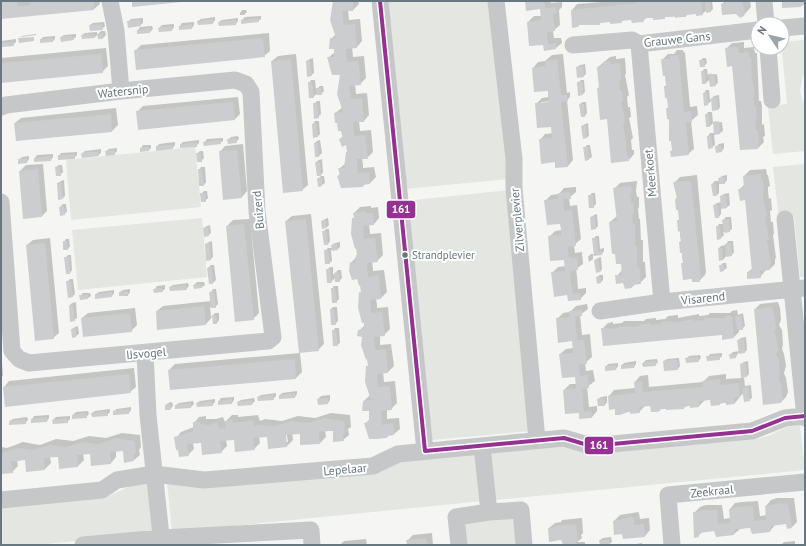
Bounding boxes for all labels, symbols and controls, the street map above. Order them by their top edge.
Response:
north arrow [750,16,790,56]
text: N [754,23,770,37]
street label: Grauwe Gans [643,28,711,50]
street label: Watersnip [97,81,149,101]
street label: Meerkoet [640,149,660,197]
street label: Zilverplevier [507,187,527,253]
street label: Buizerd [249,190,267,230]
line badge: 161 [386,200,416,219]
text: 161 [392,202,410,216]
place label: Strandplevier [412,248,475,262]
marker: Strandplevier [400,250,410,260]
street label: Visarend [679,288,726,308]
street label: IJsvogel [125,344,167,362]
line badge: 161 [584,436,614,455]
text: 161 [590,438,608,452]
street label: Lepelaar [323,460,367,478]
street label: Zeekraal [690,481,735,501]

